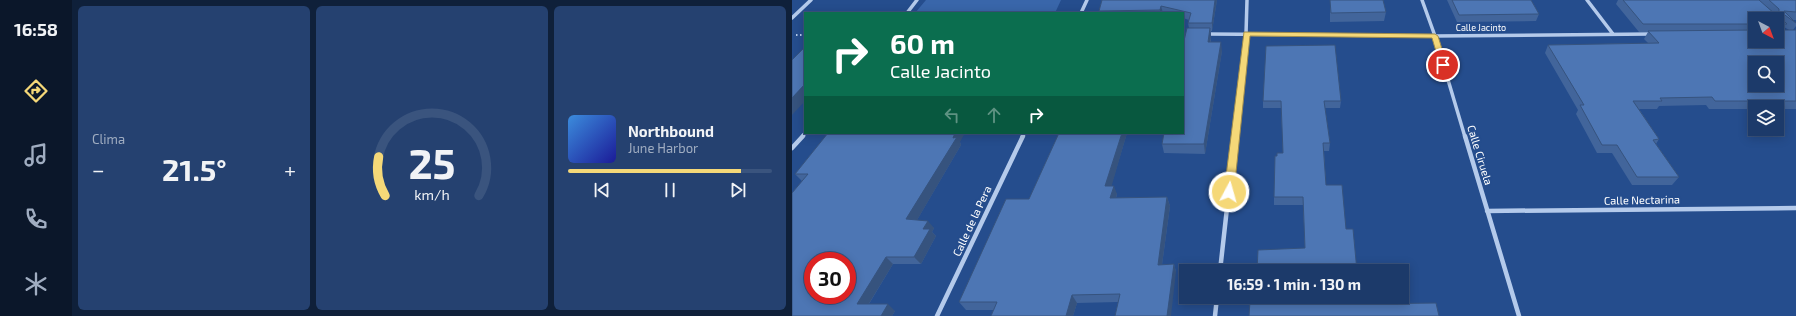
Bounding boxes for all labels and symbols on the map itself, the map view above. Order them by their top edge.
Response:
north arrow [1748,12,1784,48]
street label: Calle Jacinto [1456,22,1506,33]
pin [1426,48,1460,82]
street label: Calle Ciruela [1465,123,1496,186]
position arrow [1208,171,1250,213]
street label: Calle de la Pera [950,183,994,258]
street label: Calle Nectarina [1604,192,1680,207]
speed limit sign: 30 [804,252,856,304]

